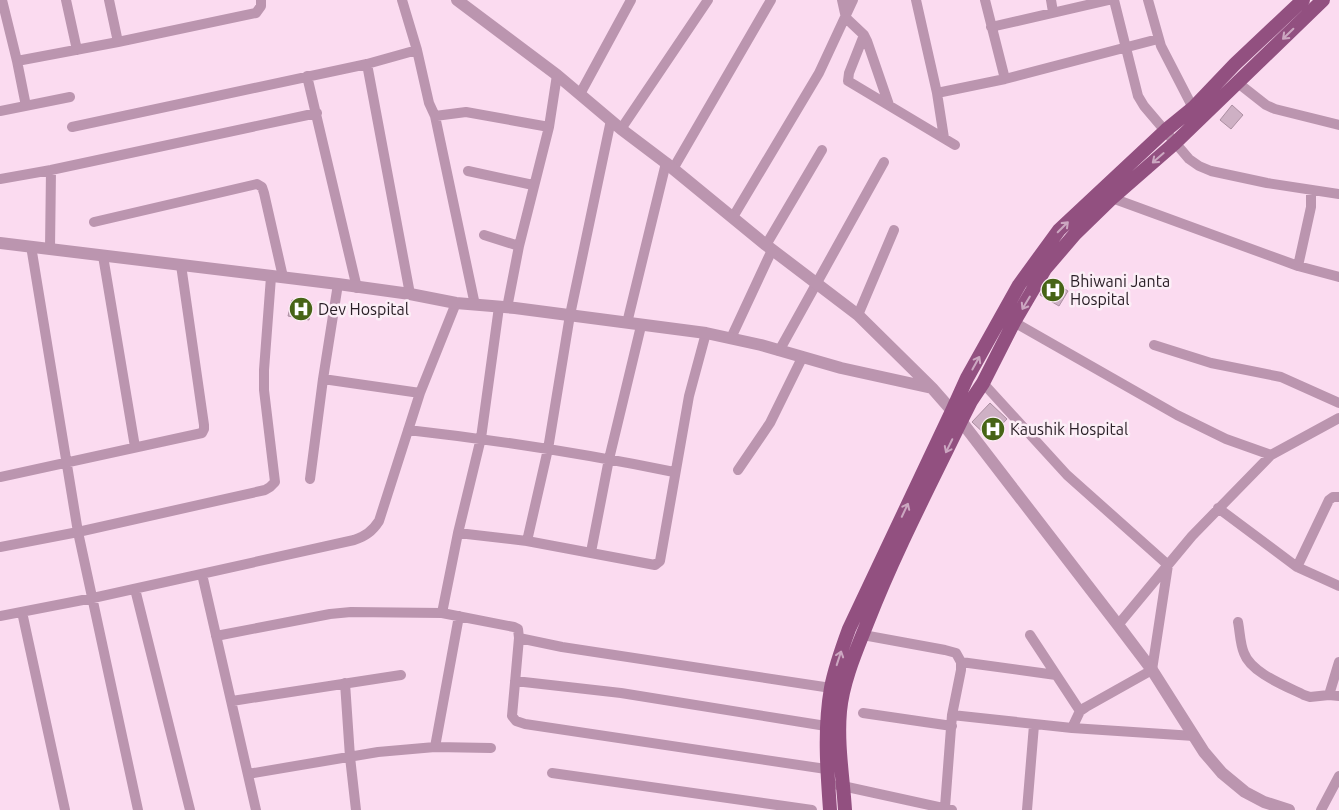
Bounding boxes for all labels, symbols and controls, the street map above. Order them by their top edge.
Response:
one-way arrow [1282,28,1295,40]
one-way arrow [1152,152,1165,164]
one-way arrow [1057,220,1069,233]
place label: Bhiwani Janta Hospital [1070,272,1170,308]
hospital icon: Bhiwani Janta Hospital [1040,277,1066,303]
one-way arrow [1020,295,1030,309]
hospital icon: Dev Hospital [288,296,314,322]
place label: Dev Hospital [318,300,409,318]
one-way arrow [971,357,981,371]
hospital icon: Kaushik Hospital [980,416,1006,442]
place label: Kaushik Hospital [1010,420,1128,438]
one-way arrow [944,438,953,453]
one-way arrow [900,502,910,517]
one-way arrow [834,650,844,666]

